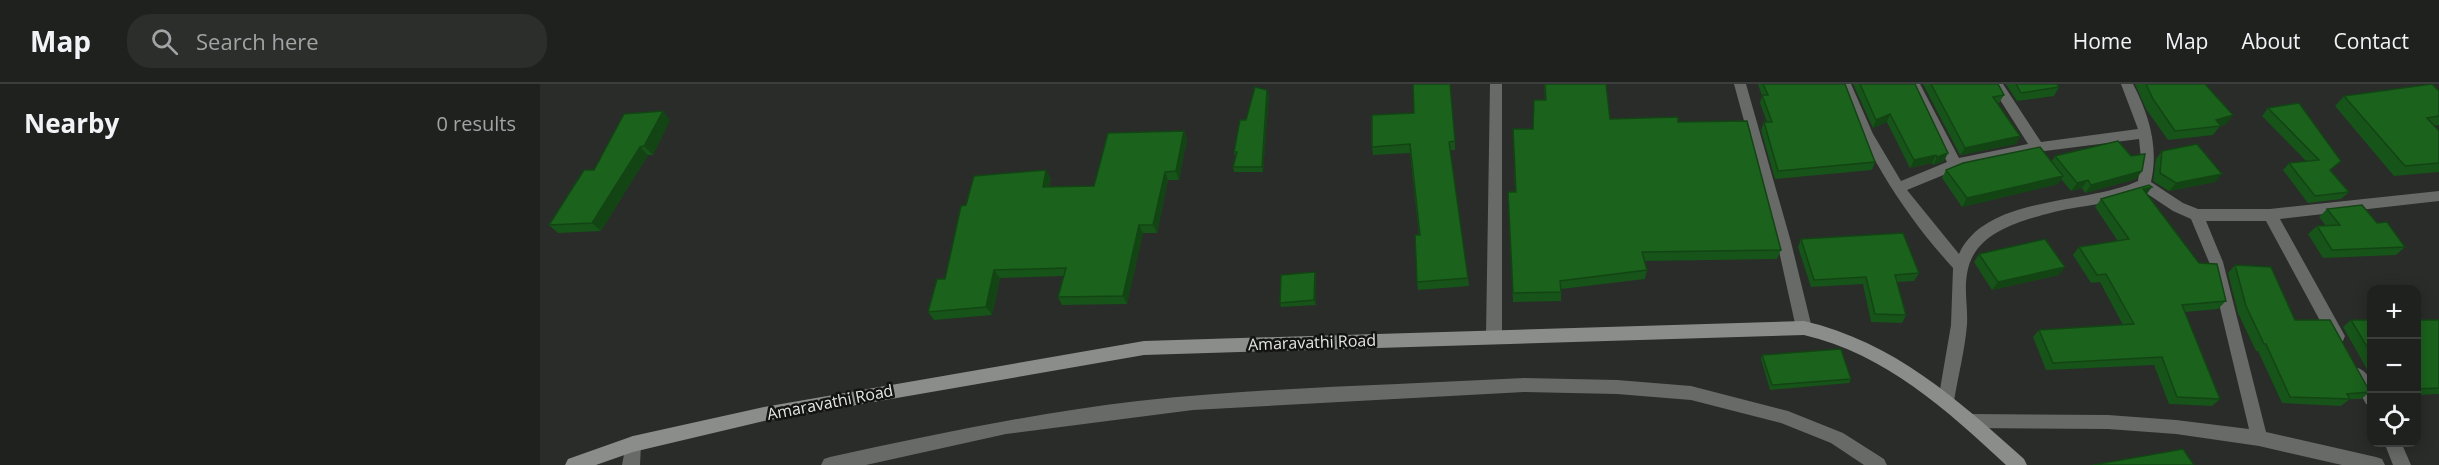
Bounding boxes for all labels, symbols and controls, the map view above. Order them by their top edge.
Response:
search box [127,14,547,68]
text: Map [30,22,91,60]
icon: search [148,25,181,58]
text: Search here [196,26,319,56]
text: Home [2073,27,2132,55]
text: Map [2165,27,2208,55]
text: About [2241,27,2301,55]
text: Contact [2334,27,2409,55]
text: Nearby [24,105,119,141]
text: 0 results [436,110,516,137]
map controls [2367,285,2421,447]
button: + [2367,285,2421,339]
street label: Amaravathi Road [1248,329,1376,355]
button: − [2367,339,2421,393]
street label: Amaravathi Road [765,379,895,425]
button: locate [2367,393,2421,447]

